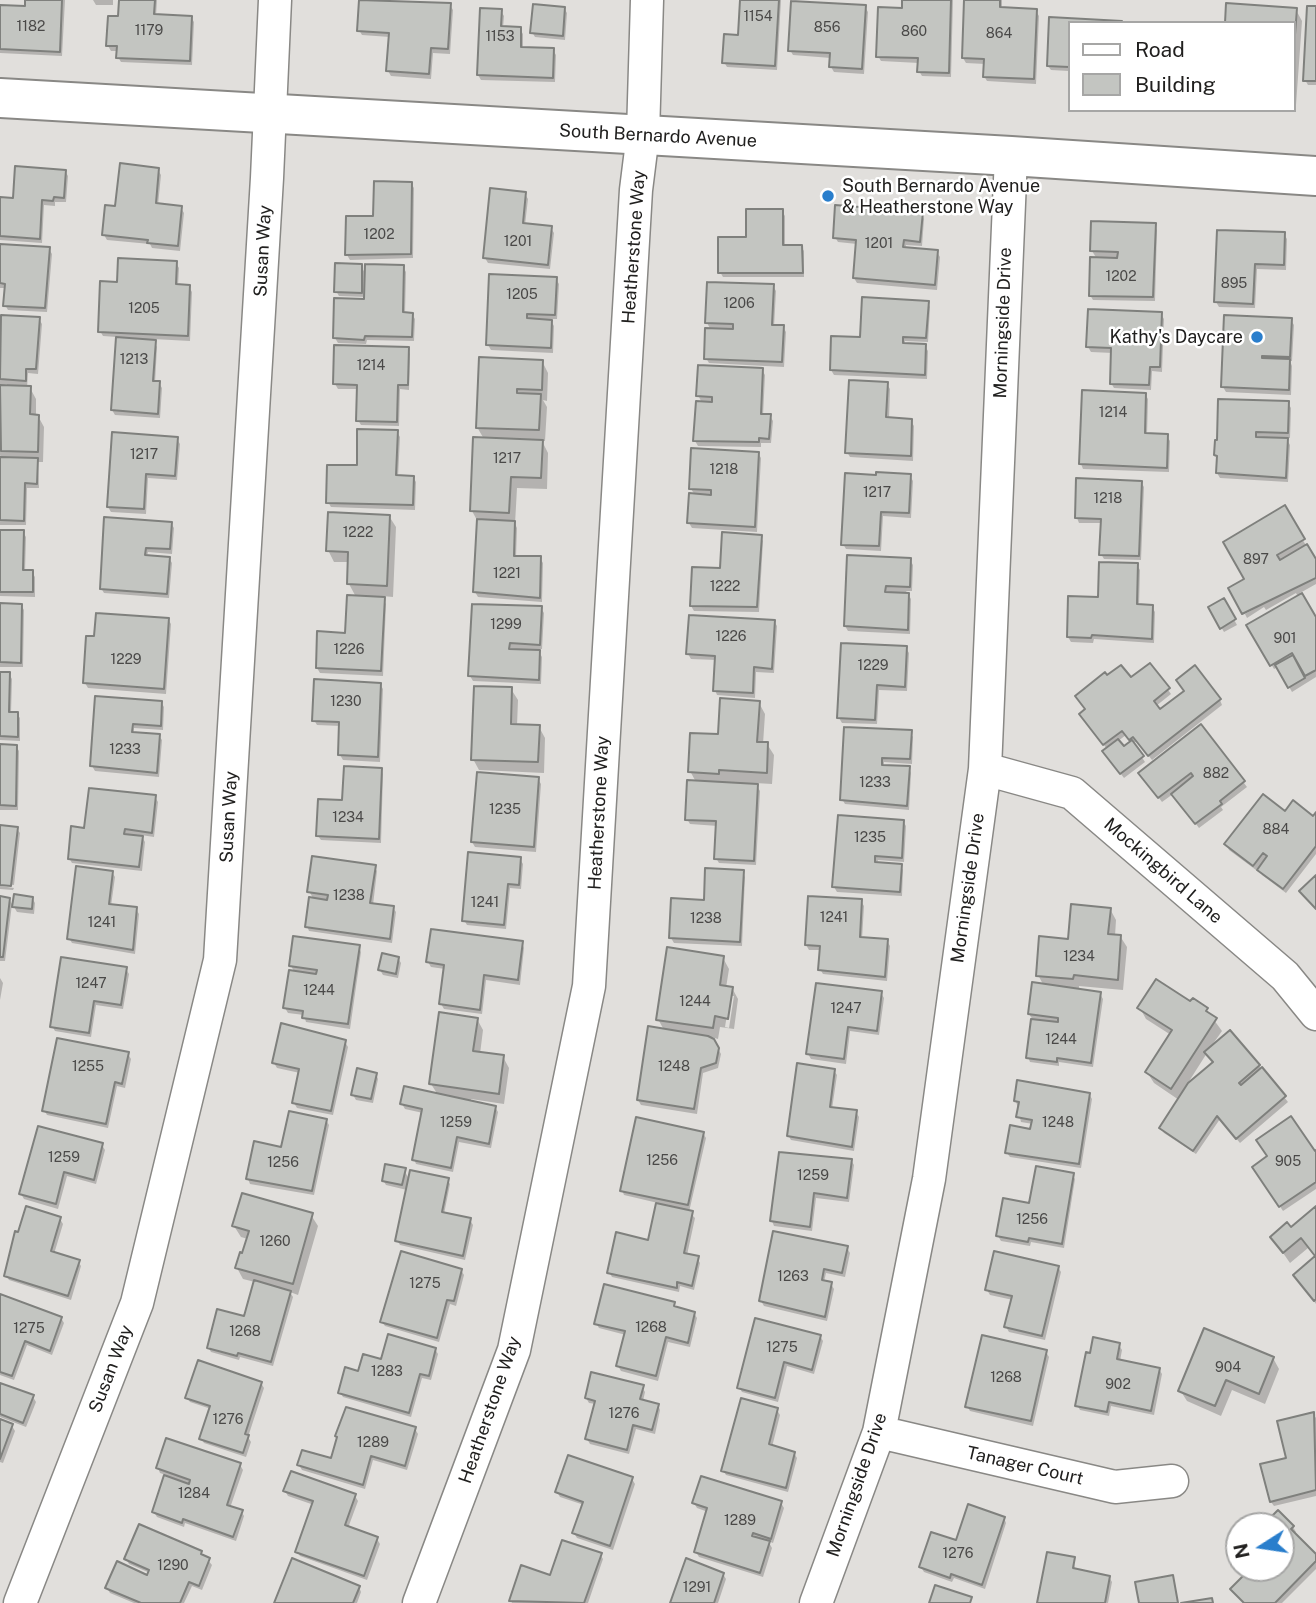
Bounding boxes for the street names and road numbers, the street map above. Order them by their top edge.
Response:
street label: South Bernardo Avenue [559,120,757,152]
street label: Heatherstone Way [618,169,650,325]
street label: Susan Way [250,204,276,298]
street label: Morningside Drive [990,247,1016,399]
street label: Heatherstone Way [584,735,614,891]
street label: Susan Way [216,770,242,864]
street label: Morningside Drive [947,812,989,964]
street label: Mockingbird Lane [1099,814,1227,928]
street label: Susan Way [84,1322,138,1416]
street label: Heatherstone Way [455,1334,525,1486]
street label: Morningside Drive [822,1410,892,1560]
street label: Tanager Court [964,1442,1086,1490]

